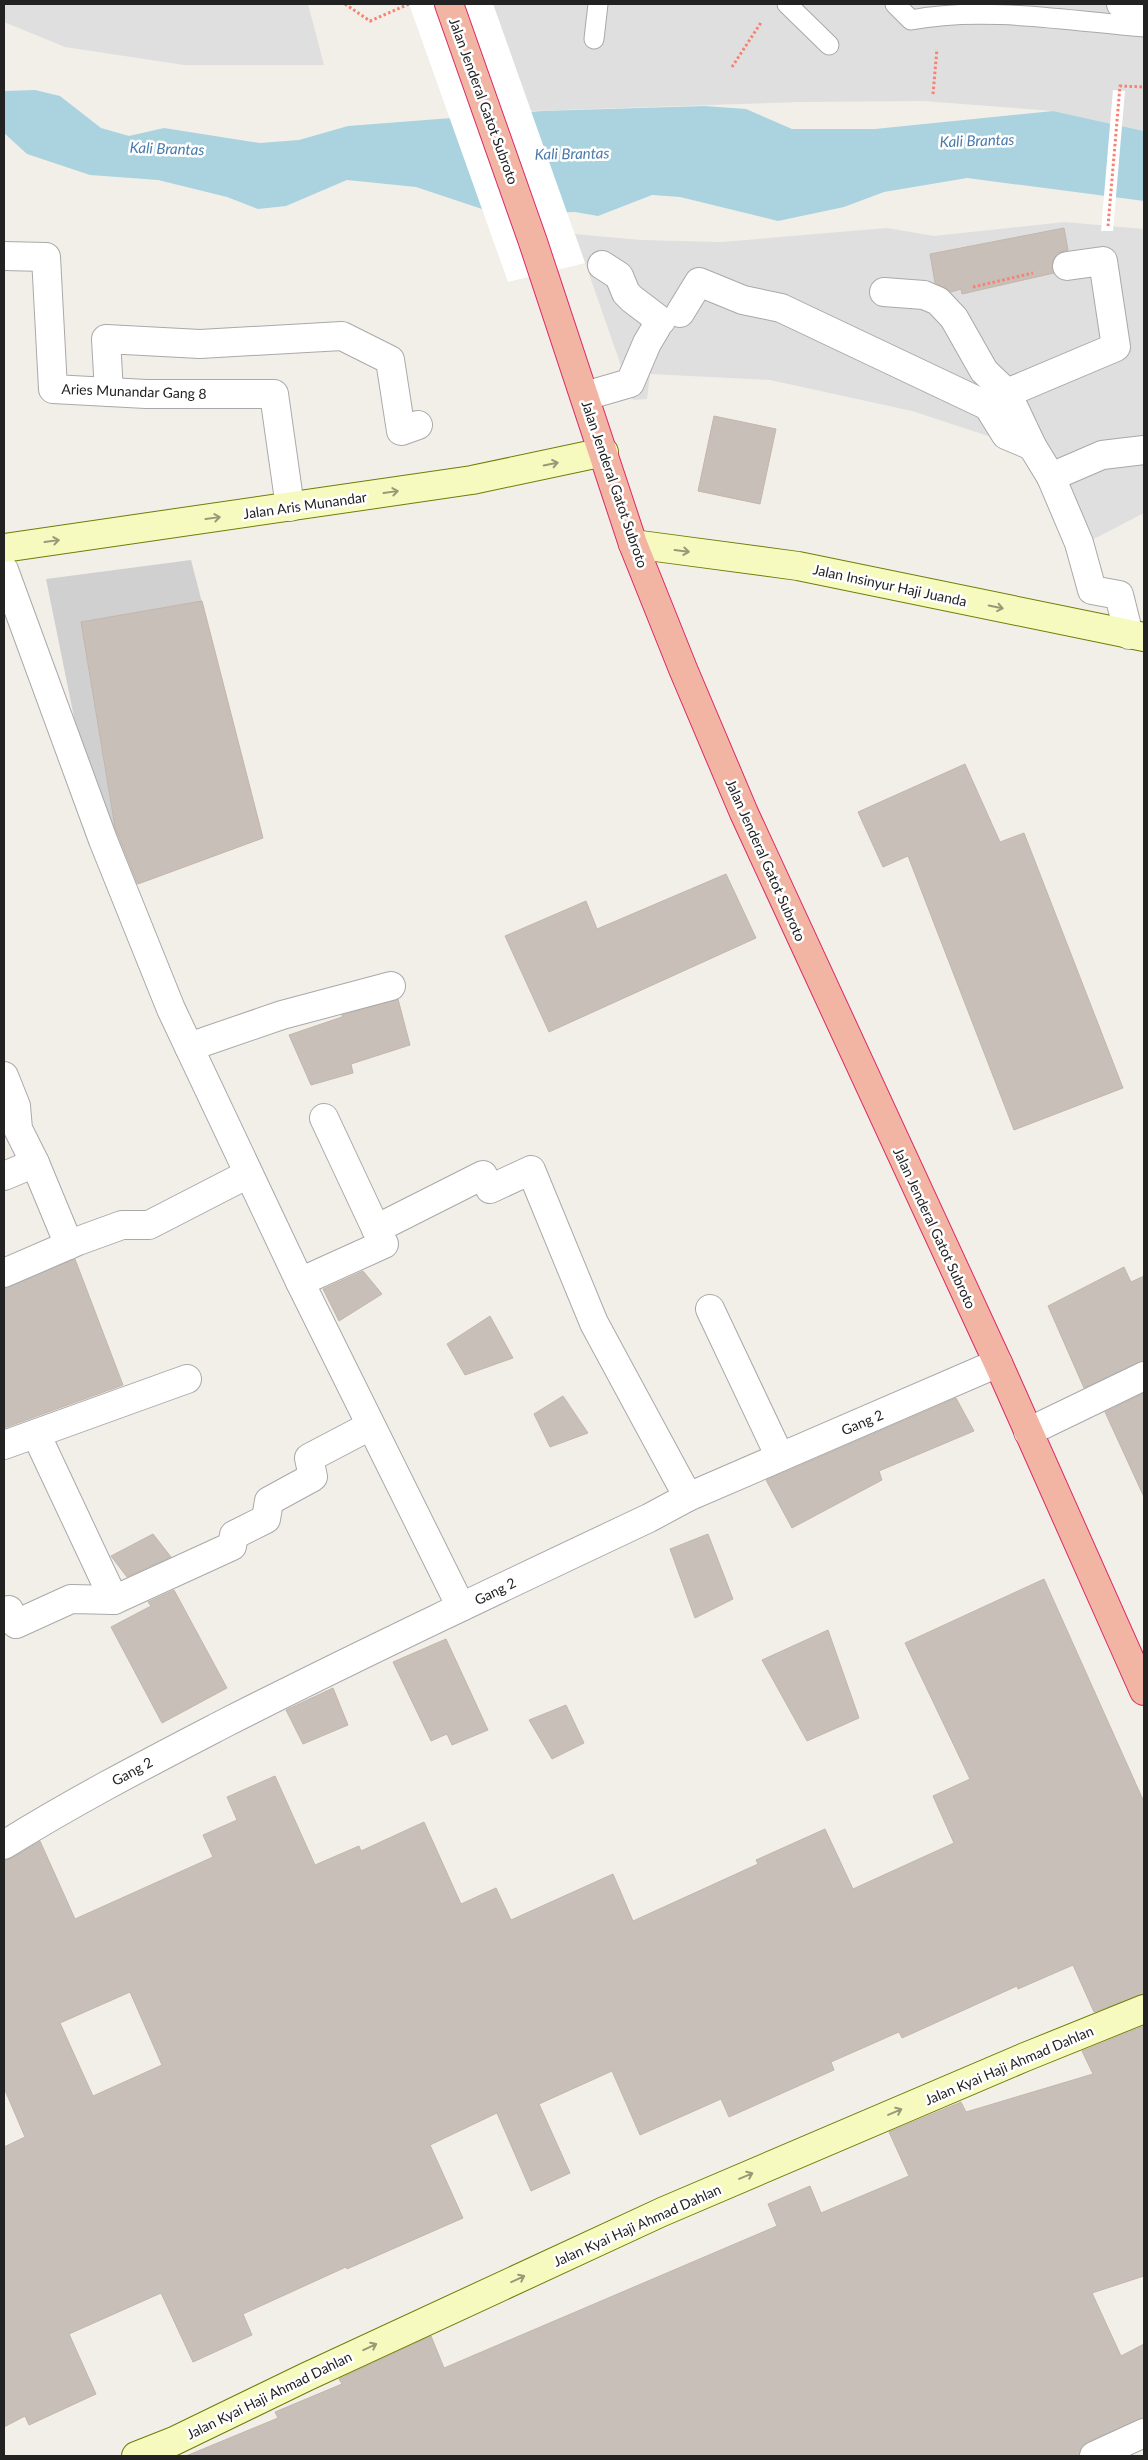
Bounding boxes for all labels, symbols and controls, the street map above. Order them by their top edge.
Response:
street label: Jalan Jenderal Gatot Subroto [446,15,522,187]
water label: Kali Brantas [939,130,1015,150]
water label: Kali Brantas [129,138,205,158]
water label: Kali Brantas [534,143,610,163]
street label: Aries Munandar Gang 8 [61,380,207,402]
street label: Jalan Jenderal Gatot Subroto [578,398,652,570]
one-way arrow [543,459,559,468]
one-way arrow [383,487,399,497]
street label: Jalan Aris Munandar [242,488,368,522]
one-way arrow [204,513,220,523]
one-way arrow [44,536,60,546]
one-way arrow [673,546,689,556]
street label: Jalan Insinyur Haji Juanda [812,560,968,610]
one-way arrow [988,603,1004,613]
street label: Jalan Jenderal Gatot Subroto [722,776,810,944]
street label: Jalan Jenderal Gatot Subroto [890,1145,980,1311]
street label: Gang 2 [838,1406,886,1438]
street label: Gang 2 [472,1574,518,1608]
street label: Gang 2 [109,1753,155,1789]
street label: Jalan Kyai Haji Ahmad Dahlan [922,2022,1096,2108]
one-way arrow [887,2107,902,2117]
one-way arrow [738,2171,753,2181]
street label: Jalan Kyai Haji Ahmad Dahlan [551,2180,723,2270]
one-way arrow [510,2274,525,2283]
one-way arrow [362,2342,377,2351]
street label: Jalan Kyai Haji Ahmad Dahlan [184,2348,354,2442]

